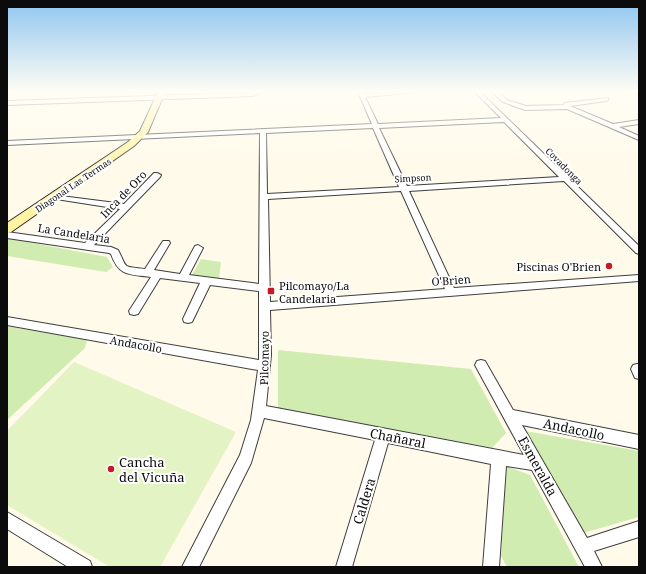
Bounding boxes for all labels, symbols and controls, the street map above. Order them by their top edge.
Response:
street label: Covadonga [543,145,585,187]
street label: Diagonal Las Termas [32,155,114,215]
street label: Inca de Oro [96,167,150,221]
street label: Simpson [394,171,432,185]
street label: La Candelaria [37,220,111,246]
place label: Piscinas O'Brien [516,259,601,274]
marker: Piscinas O'Brien [604,261,614,271]
street label: O'Brien [431,271,471,289]
place label: Pilcomayo/La Candelaria [279,278,349,306]
marker: Pilcomayo/La Candelaria [266,286,276,296]
street label: Pilcomayo [256,331,272,385]
street label: Andacollo [109,332,163,356]
street label: Andacollo [542,414,606,444]
street label: Chañaral [369,424,427,452]
street label: Esmeralda [514,433,562,499]
place label: Cancha del Vicuña [119,453,185,486]
marker: Cancha del Vicuña [106,464,116,474]
street label: Caldera [348,476,380,526]

